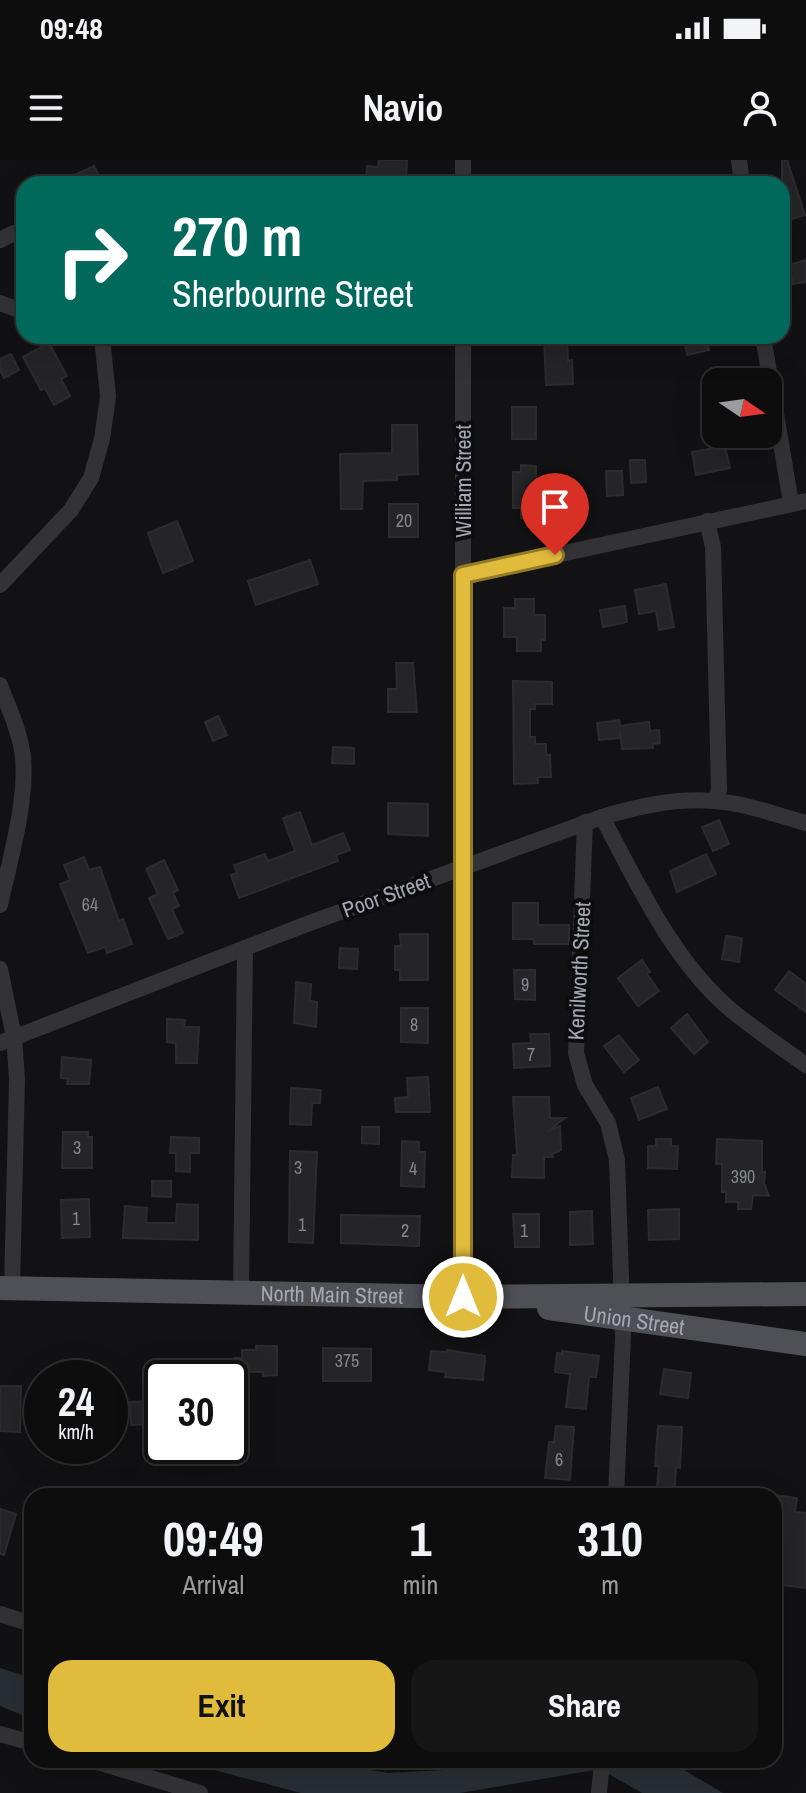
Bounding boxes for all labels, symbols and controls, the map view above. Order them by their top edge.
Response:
text: 09:48 [40,8,103,48]
text: Navio [363,84,443,132]
icon: menu [24,86,68,130]
icon: person [738,86,782,130]
text: 270 m [172,198,302,273]
icon: right [40,208,144,312]
text: Sherbourne Street [172,270,413,318]
north arrow [702,368,782,448]
map controls [702,368,782,448]
street label: William Street [448,424,478,538]
pin [521,473,589,555]
icon: arrive [533,485,577,529]
house number: 20 [396,508,412,533]
street label: Poor Street [338,865,434,925]
house number: 64 [82,892,98,917]
street label: Kenilworth Street [560,901,598,1041]
house number: 9 [521,972,529,997]
house number: 8 [410,1012,418,1037]
house number: 7 [527,1042,535,1067]
house number: 3 [73,1135,81,1160]
house number: 3 [294,1155,302,1180]
house number: 4 [409,1156,417,1181]
house number: 390 [731,1164,755,1189]
house number: 1 [72,1206,81,1231]
house number: 1 [298,1212,307,1237]
house number: 2 [401,1218,409,1243]
house number: 1 [520,1218,529,1243]
position arrow [421,1255,505,1339]
street label: North Main Street [260,1278,404,1311]
street label: Union Street [582,1298,686,1342]
house number: 375 [335,1348,359,1373]
speed limit sign: 30 [144,1360,248,1464]
text: 24 [58,1375,94,1428]
text: km/h [58,1418,94,1445]
house number: 6 [555,1447,563,1472]
text: 09:49 [163,1506,264,1571]
text: 1 [410,1506,431,1571]
text: 310 [577,1506,643,1571]
text: Arrival [183,1567,244,1602]
text: min [403,1567,438,1602]
text: m [601,1567,619,1602]
button: Exit [48,1660,395,1752]
button: Share [411,1660,758,1752]

